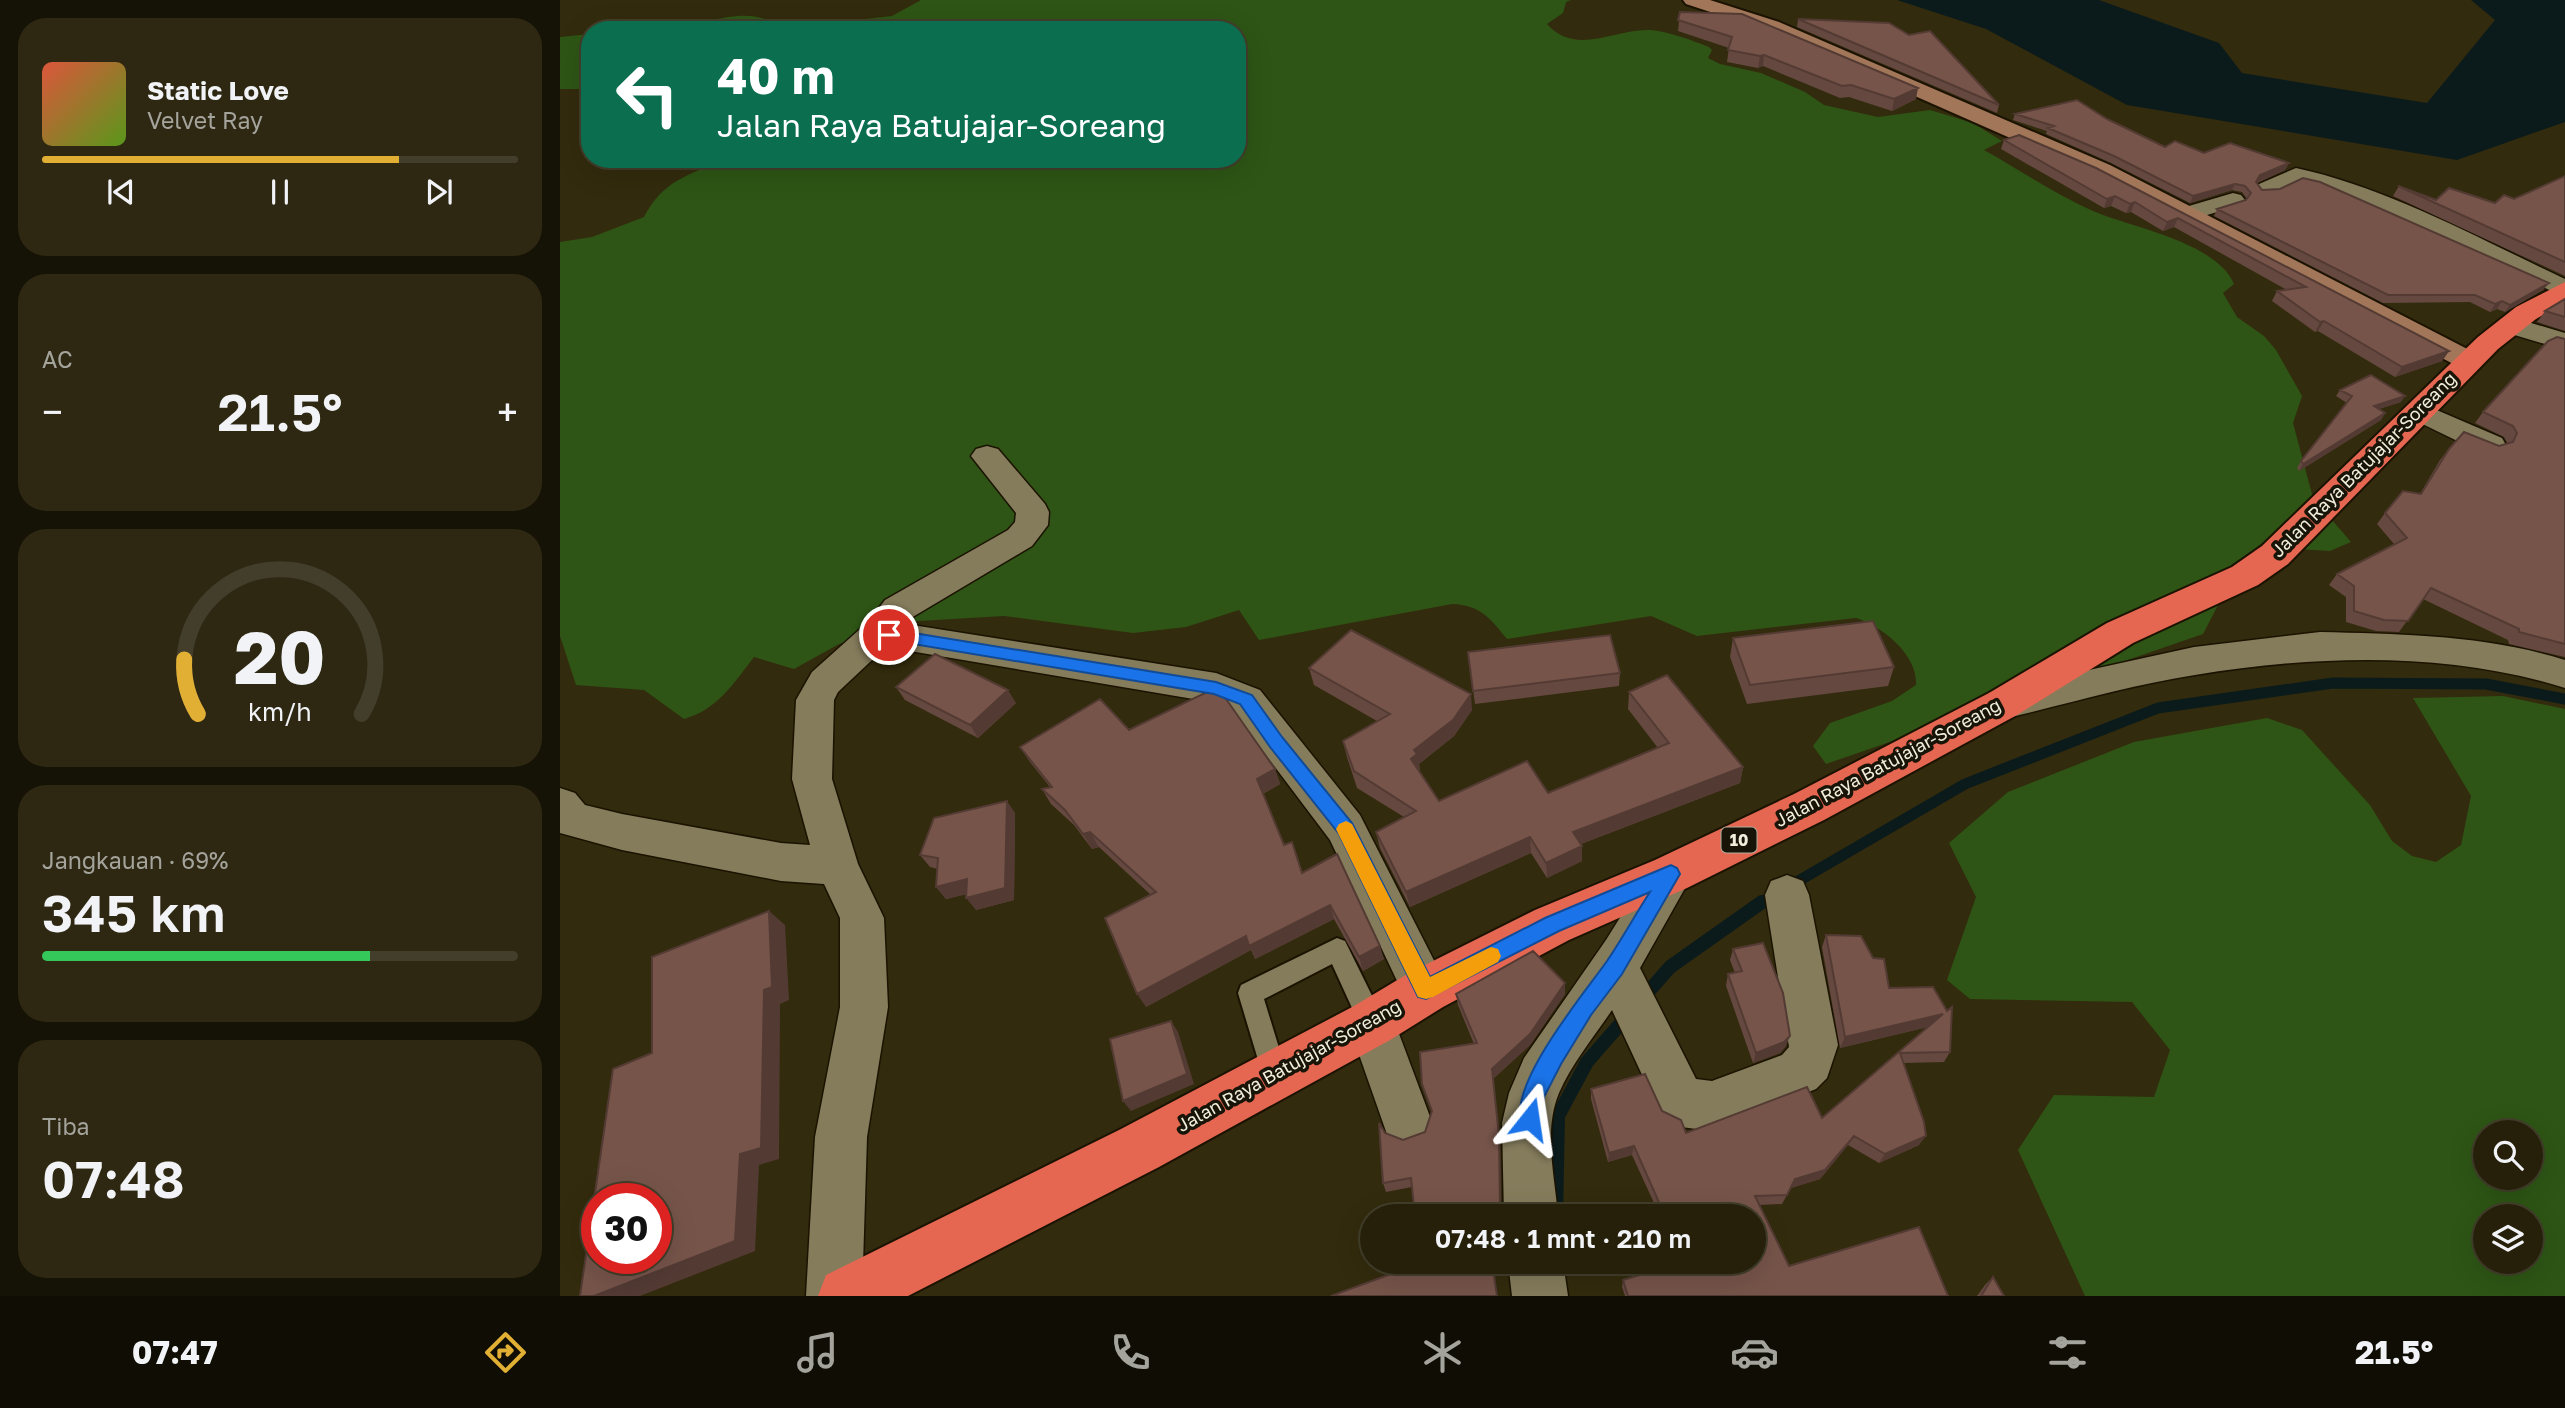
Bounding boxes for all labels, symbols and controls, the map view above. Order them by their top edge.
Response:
text: 40 m [717,46,835,105]
icon: left [602,49,693,140]
text: Static Love [147,75,289,106]
text: Velvet Ray [147,106,263,134]
text: Jalan Raya Batujajar-Soreang [717,106,1166,144]
icon: previous [102,173,140,211]
icon: pause [261,173,299,211]
icon: next [420,173,458,211]
text: AC [42,345,73,373]
street label: Jalan Raya Batujajar-Soreang [2266,367,2460,561]
text: 21.5° [218,380,342,442]
text: − [42,389,63,434]
text: + [497,389,518,434]
pin [859,605,919,665]
text: 20 [234,613,326,700]
icon: arrive [870,616,908,654]
street label: Jalan Raya Batujajar-Soreang [1771,693,2004,831]
text: km/h [248,696,312,727]
road number: 10 [1722,828,1756,852]
text: Jangkauan · 69% [42,846,228,874]
text: 345 km [42,881,226,943]
street label: Jalan Raya Batujajar-Soreang [1173,994,1404,1136]
position arrow [1493,1082,1567,1156]
text: Tiba [42,1112,90,1140]
map controls [2473,1120,2543,1274]
button: search [2473,1120,2543,1190]
text: 07:48 [42,1147,185,1209]
speed limit sign: 30 [581,1183,672,1274]
button: layers [2473,1204,2543,1274]
text: 07:48 · 1 mnt · 210 m [1435,1223,1691,1254]
icon: directions [481,1328,530,1377]
icon: music [793,1328,842,1377]
icon: phone [1106,1328,1155,1377]
icon: climate [1418,1328,1467,1377]
icon: car [1730,1328,1779,1377]
icon: filters [2043,1328,2092,1377]
text: 07:47 [132,1333,218,1371]
text: 21.5° [2355,1333,2433,1371]

